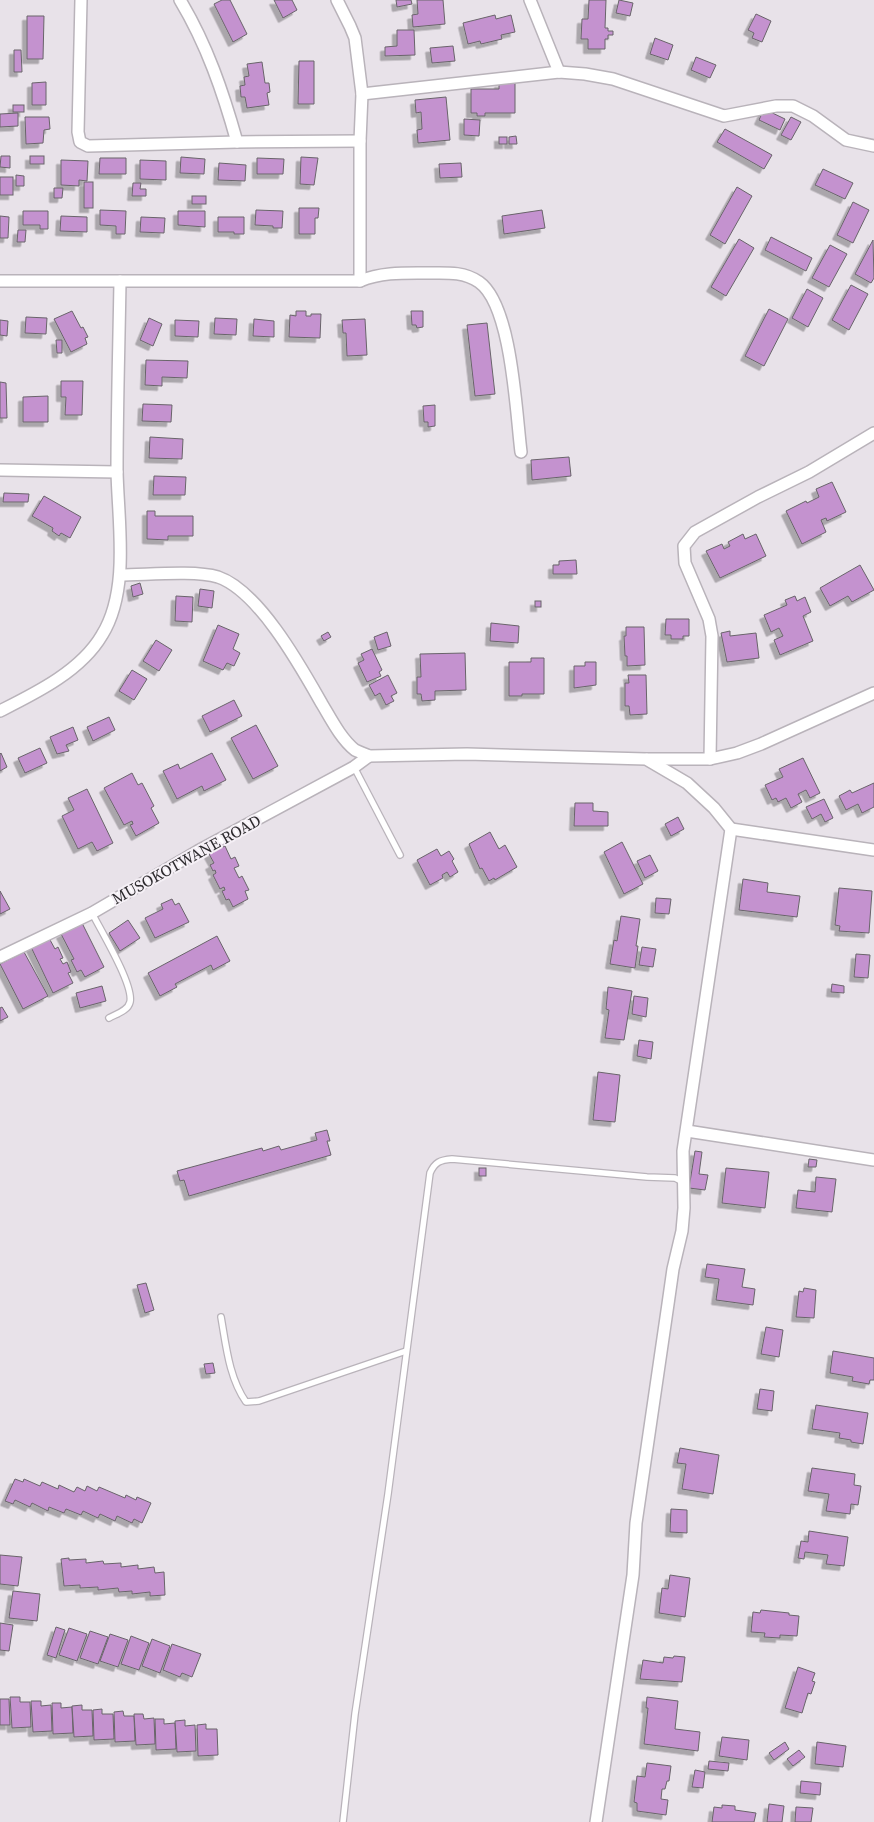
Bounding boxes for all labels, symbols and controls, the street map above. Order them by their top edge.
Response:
street label: MUSOKOTWANE ROAD [107,809,265,909]

